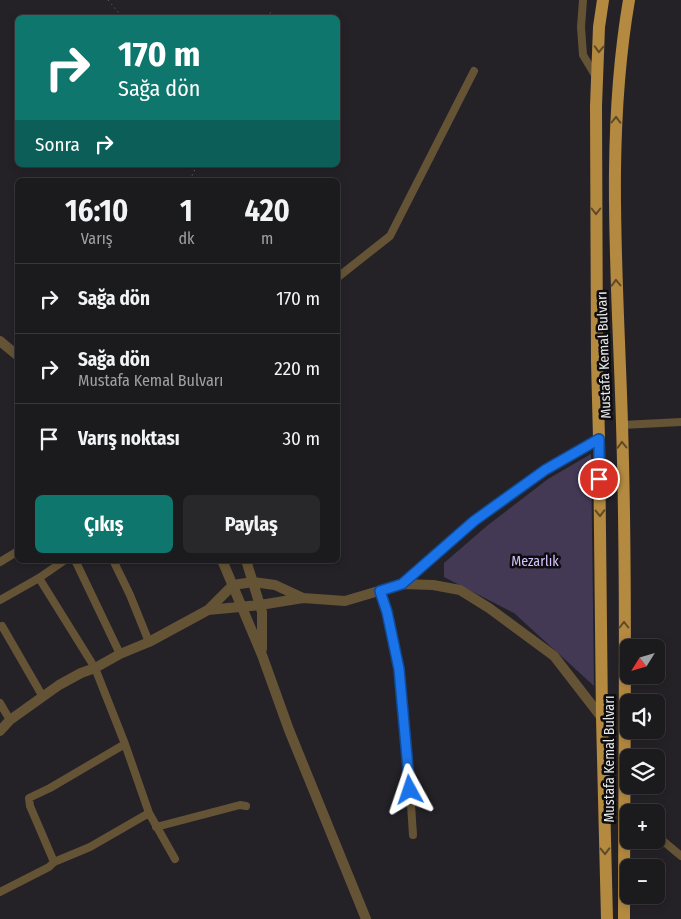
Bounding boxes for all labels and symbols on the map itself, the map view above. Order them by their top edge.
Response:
one-way arrow [593,45,604,53]
one-way arrow [611,116,621,124]
one-way arrow [591,208,601,215]
one-way arrow [611,279,622,287]
street label: Mustafa Kemal Bulvarı [593,291,615,419]
one-way arrow [617,441,627,449]
pin [578,458,620,500]
one-way arrow [595,510,605,518]
park label: Mezarlık [511,553,559,570]
one-way arrow [619,621,630,629]
north arrow [620,639,665,684]
street label: Mustafa Kemal Bulvarı [601,695,618,823]
position arrow [383,763,435,815]
one-way arrow [600,848,610,855]

